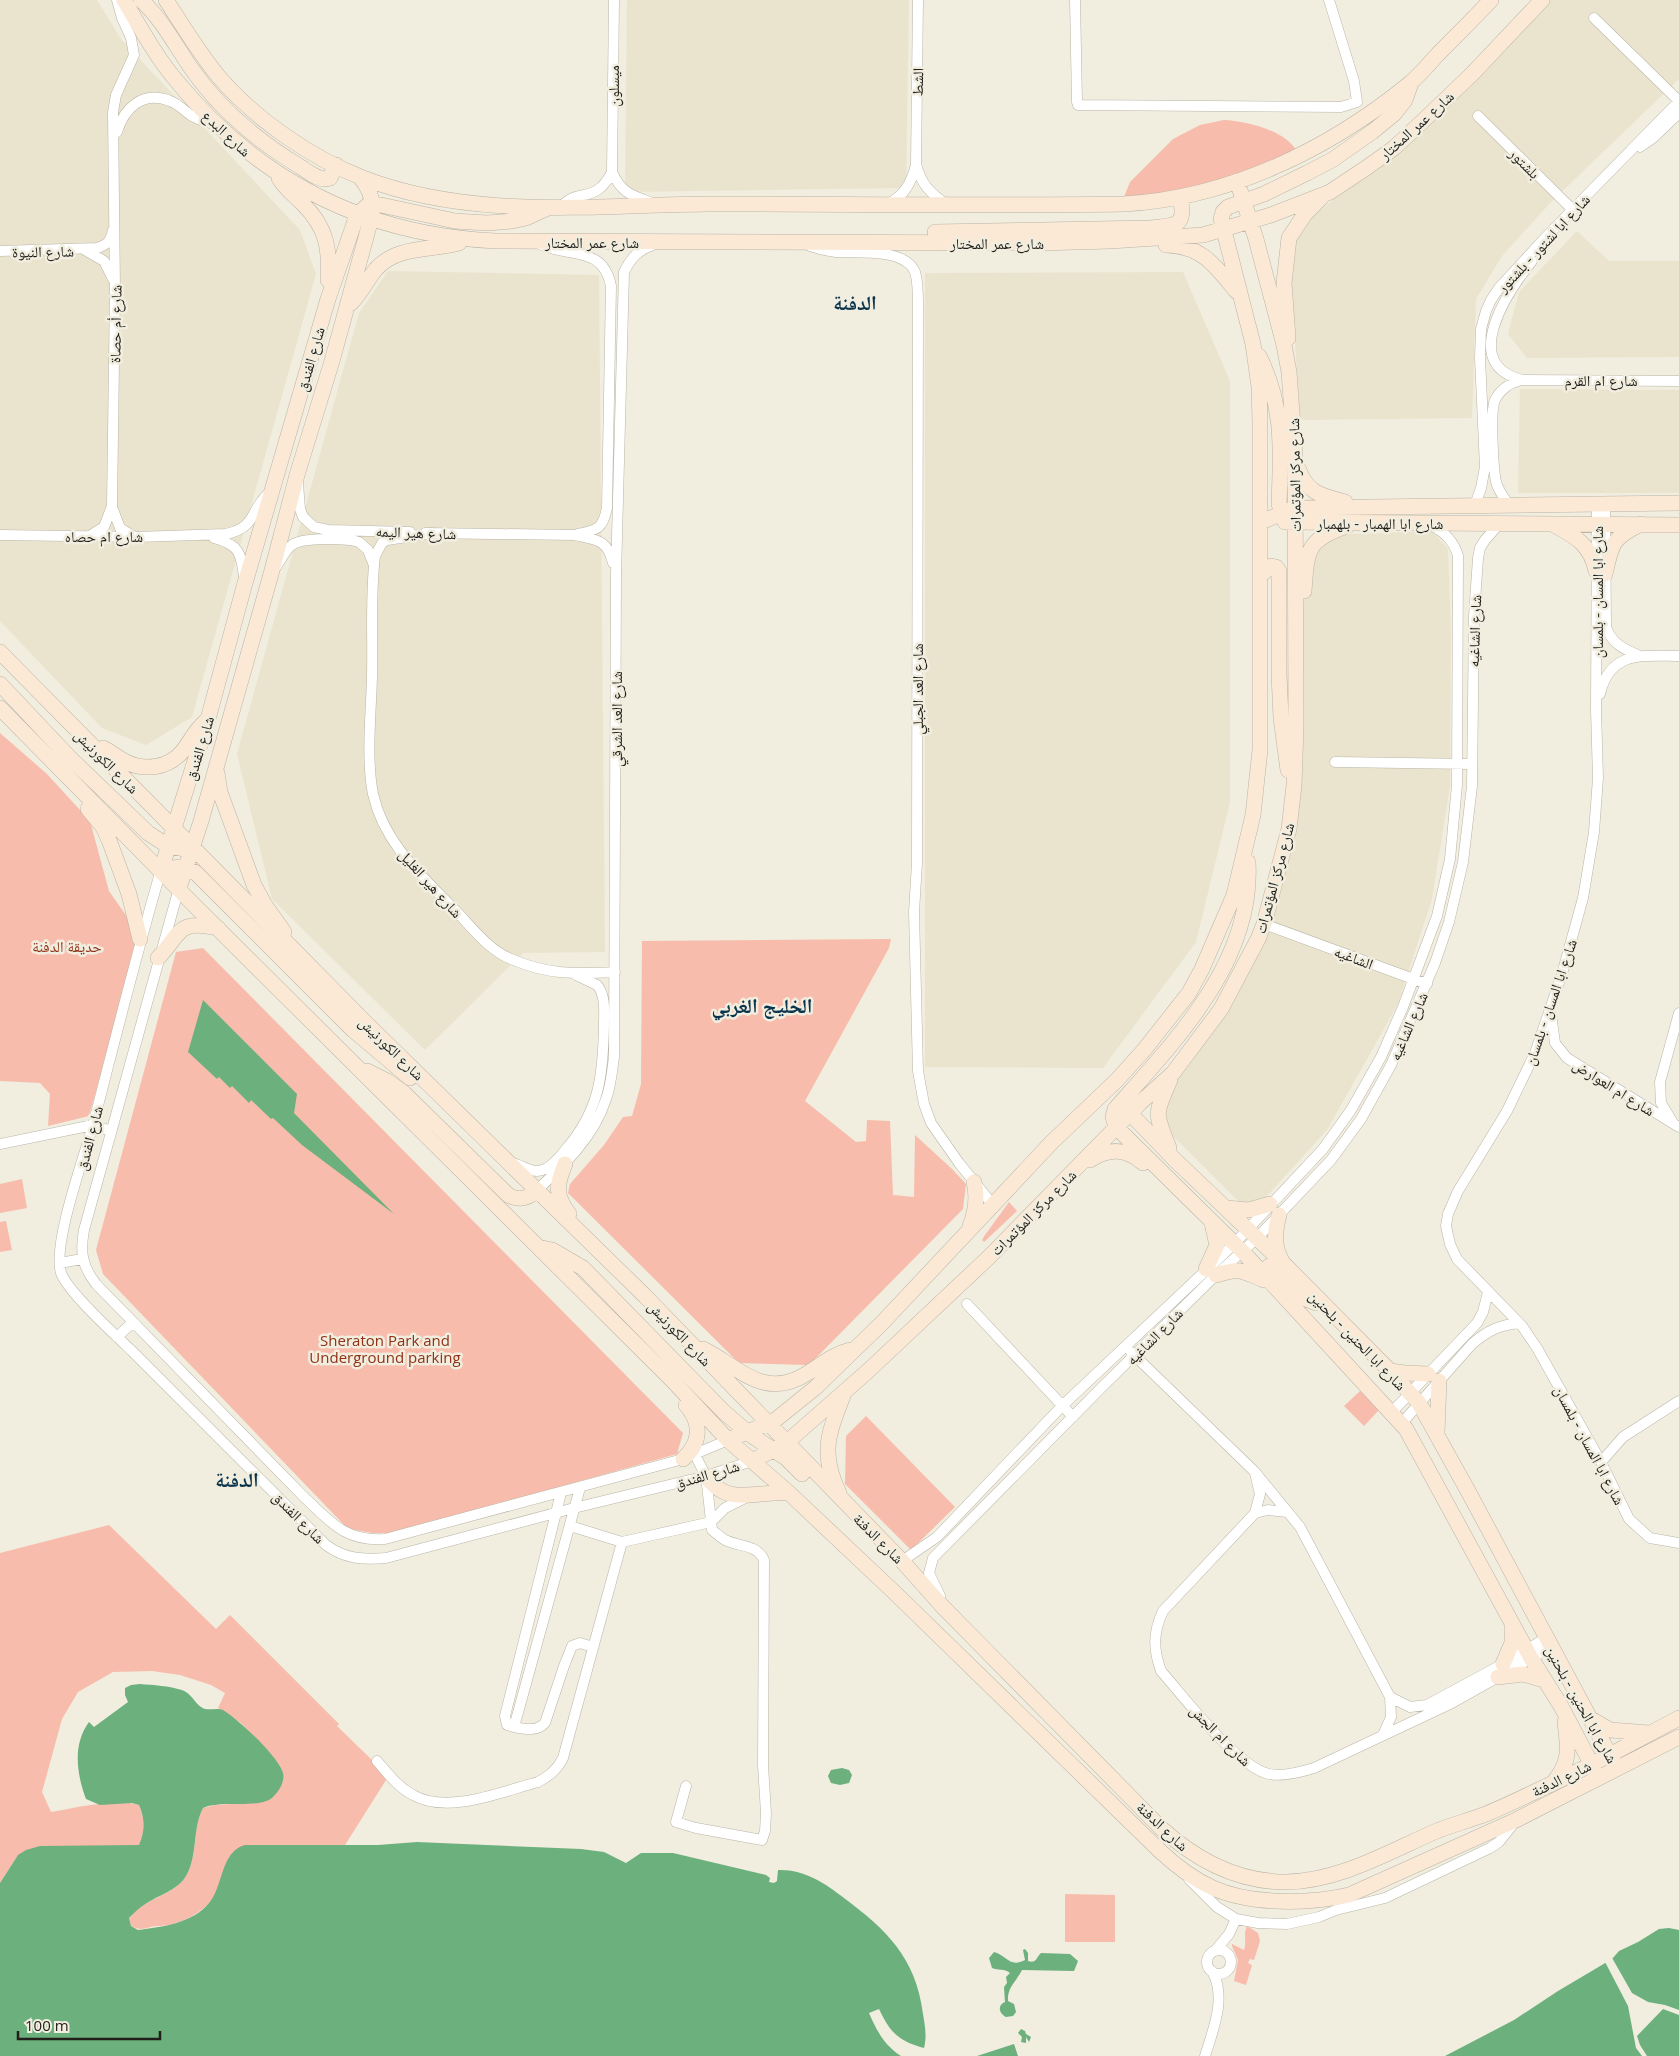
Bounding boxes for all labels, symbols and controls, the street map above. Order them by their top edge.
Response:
street label: ميسلون [603,65,624,107]
street label: الشط [907,68,927,96]
street label: شارع عمر المختار [1374,86,1458,165]
street label: شارع البدع [198,105,256,161]
street label: بلشتور [1505,143,1545,183]
street label: شارع ابا لشتور - بلشتور [1491,189,1595,298]
street label: شارع عمر المختار [544,232,639,253]
street label: شارع عمر المختار [949,233,1044,254]
street label: شارع النيوة [12,240,74,263]
street label: شارع أم حصاة [104,285,127,363]
district label: الدفنة [833,289,877,316]
street label: شارع الفندق [291,324,330,394]
street label: شارع ام القرم [1564,370,1638,391]
street label: شارع مركز المؤتمرات [1283,418,1306,532]
street label: شارع ابا الهمبار - بلهمبار [1316,513,1443,534]
street label: شارع هير اليمه [375,521,457,544]
street label: شارع ام حصاه [65,526,143,547]
street label: شارع ابا المسان - بلمسان [1587,526,1608,658]
street label: شارع الشاغيه [1463,594,1486,668]
street label: شارع العد الجبلي [907,643,930,735]
street label: شارع العد الشرقي [606,671,629,767]
street label: شارع الفندق [180,713,219,783]
street label: شارع الكورنيش [70,724,144,798]
street label: شارع مركز المؤتمرات [1250,820,1299,936]
street label: شارع هير الغليل [394,844,467,923]
park label: حديقة الدفنة [32,936,102,956]
street label: شارع ابا المسان - بلمسان [1519,936,1582,1068]
street label: الشاغيه [1332,940,1376,974]
street label: شارع الشاغيه [1384,989,1433,1064]
district label: الخليج الغربي [711,992,813,1021]
street label: شارع الكورنيش [354,1012,429,1085]
street label: شارع ام العوارض [1569,1054,1659,1121]
street label: شارع الفندق [71,1103,108,1173]
street label: شارع مركز المؤتمرات [986,1165,1081,1260]
street label: شارع ابا الحنين - بلحنين [1304,1286,1411,1395]
street label: شارع الكورنيش [643,1296,716,1371]
street label: شارع الشاغيه [1121,1303,1188,1369]
park label: Sheraton Park and Underground parking [309,1330,461,1367]
street label: شارع ابا المسان - بلمسان [1549,1382,1630,1509]
street label: شارع الفندق [672,1455,742,1494]
district label: الدفنة [215,1466,259,1493]
street label: شارع الفندق [268,1487,330,1548]
street label: شارع الدفنة [849,1508,909,1568]
street label: شارع ابا الحنين - بلحنين [1540,1641,1623,1767]
street label: شارع ام الجش [1185,1700,1256,1771]
street label: شارع الدفنة [1528,1755,1595,1802]
street label: شارع الدفنة [1132,1797,1193,1856]
scale bar [18,2008,160,2040]
text: 100 m [25,2015,69,2035]

